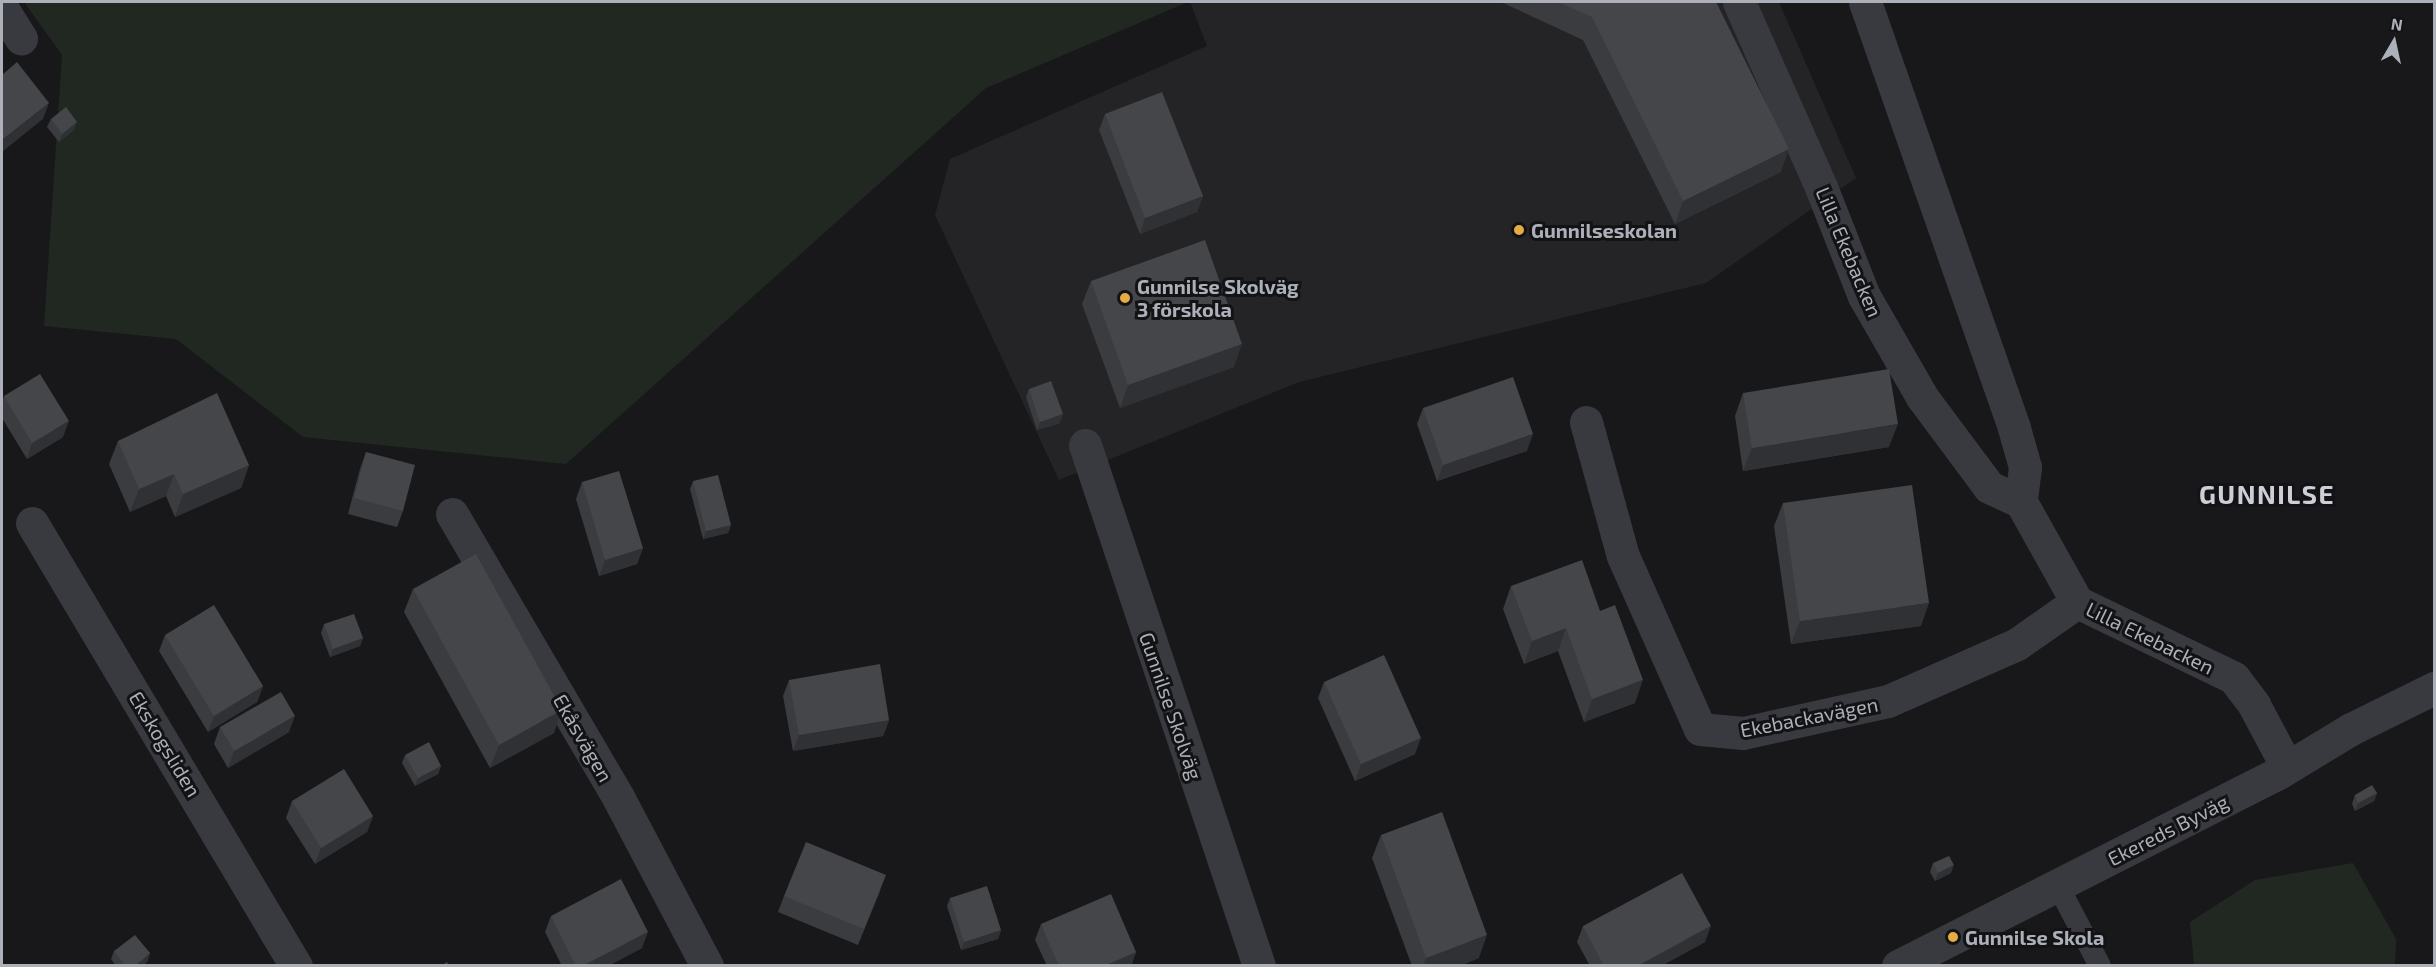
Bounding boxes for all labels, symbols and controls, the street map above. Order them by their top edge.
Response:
north arrow [2364,12,2424,72]
text: N [2390,13,2404,34]
street label: Lilla Ekebacken [1811,183,1887,321]
place label: Gunnilseskolan [1531,218,1677,242]
marker: Gunnilseskolan [1512,223,1526,237]
place label: Gunnilse Skolväg 3 förskola [1137,274,1299,321]
marker: Gunnilse Skolväg 3 förskola [1118,291,1132,305]
district label: GUNNILSE [2199,478,2335,510]
street label: Lilla Ekebacken [2082,597,2218,679]
street label: Gunnilse Skolväg [1135,629,1207,783]
street label: Ekskogsliden [124,687,206,801]
street label: Ekåsvägen [548,690,618,786]
street label: Ekebackavägen [1738,692,1880,742]
street label: Ekereds Byväg [2104,789,2232,871]
place label: Gunnilse Skola [1965,925,2104,949]
marker: Gunnilse Skola [1946,930,1960,944]

